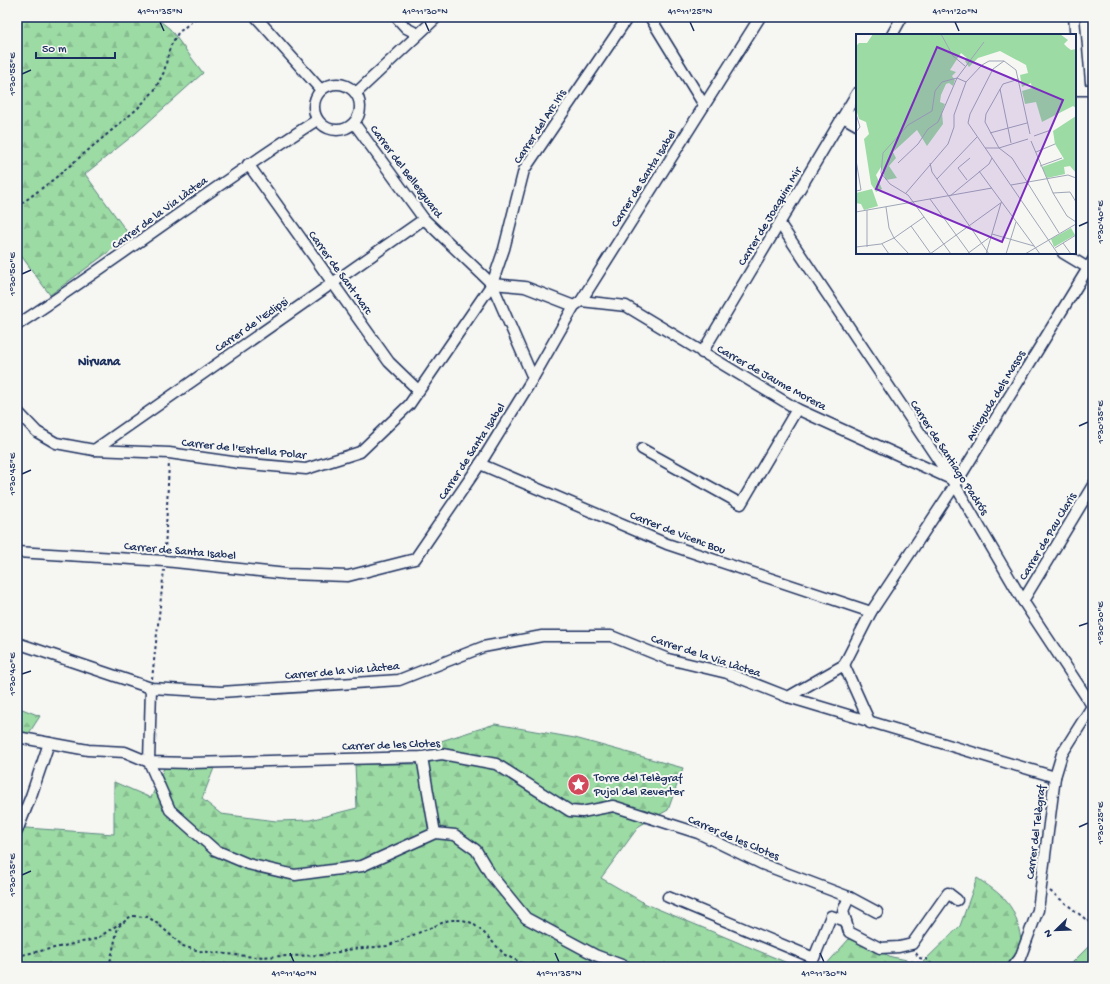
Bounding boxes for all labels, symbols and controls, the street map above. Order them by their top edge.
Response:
text: 41°11'35"N [137,6,183,18]
text: 41°11'30"N [402,6,448,18]
text: 41°11'25"N [668,6,713,18]
text: 41°11'20"N [932,6,978,18]
scale bar [36,34,115,60]
inset map [856,34,1076,254]
text: 50 m [42,43,67,57]
text: 1°30'55"E [7,52,19,96]
street label: Carrer del Arc Iris [511,87,570,167]
street label: Carrer del Bellesguard [366,123,445,222]
street label: Carrer de Santa Isabel [609,127,681,230]
street label: Carrer de Joaquim Mir [736,164,807,269]
street label: Carrer de la Via Làctea [110,174,211,253]
text: 1°30'40"E [1095,200,1107,244]
street label: Carrer de Sant Marc [304,229,375,318]
text: 1°30'50"E [7,252,19,297]
street label: Carrer de l'Eclipsi [213,295,292,356]
street label: Carrer de Jaume Morera [714,343,829,415]
street label: Avinguda dels Masos [964,348,1029,444]
district label: Nirvana [78,355,121,370]
street label: Carrer de Santiago Padrós [906,398,991,519]
text: 1°30'35"E [1095,400,1107,444]
street label: Carrer de Santa Isabel [436,401,509,503]
street label: Carrer de l'Estrella Polar [181,436,308,464]
text: 1°30'45"E [7,452,19,496]
street label: Carrer de Pau Claris [1017,490,1081,583]
street label: Carrer de Vicenc Bou [628,509,727,559]
street label: Carrer de Santa Isabel [123,540,237,564]
text: 1°30'30"E [1095,601,1107,646]
street label: Carrer de la Via Làctea [649,633,762,681]
text: 1°30'40"E [7,652,19,696]
street label: Carrer de la Via Làctea [284,660,400,684]
street label: Carrer de les Clotes [342,737,441,755]
place icon: Torre del Telègraf Pujol del Reverter [565,771,591,797]
place label: Torre del Telègraf Pujol del Reverter [593,772,685,800]
street label: Carrer del Telègraf [1024,783,1050,880]
text: 1°30'25"E [1095,801,1107,845]
street label: Carrer de les Clotes [685,813,782,865]
text: 1°30'35"E [7,853,19,897]
north arrow [1036,910,1076,950]
text: N [1042,927,1056,939]
text: 41°11'40"N [272,968,317,980]
text: 41°11'35"N [536,968,582,980]
text: 41°11'30"N [801,968,847,980]

